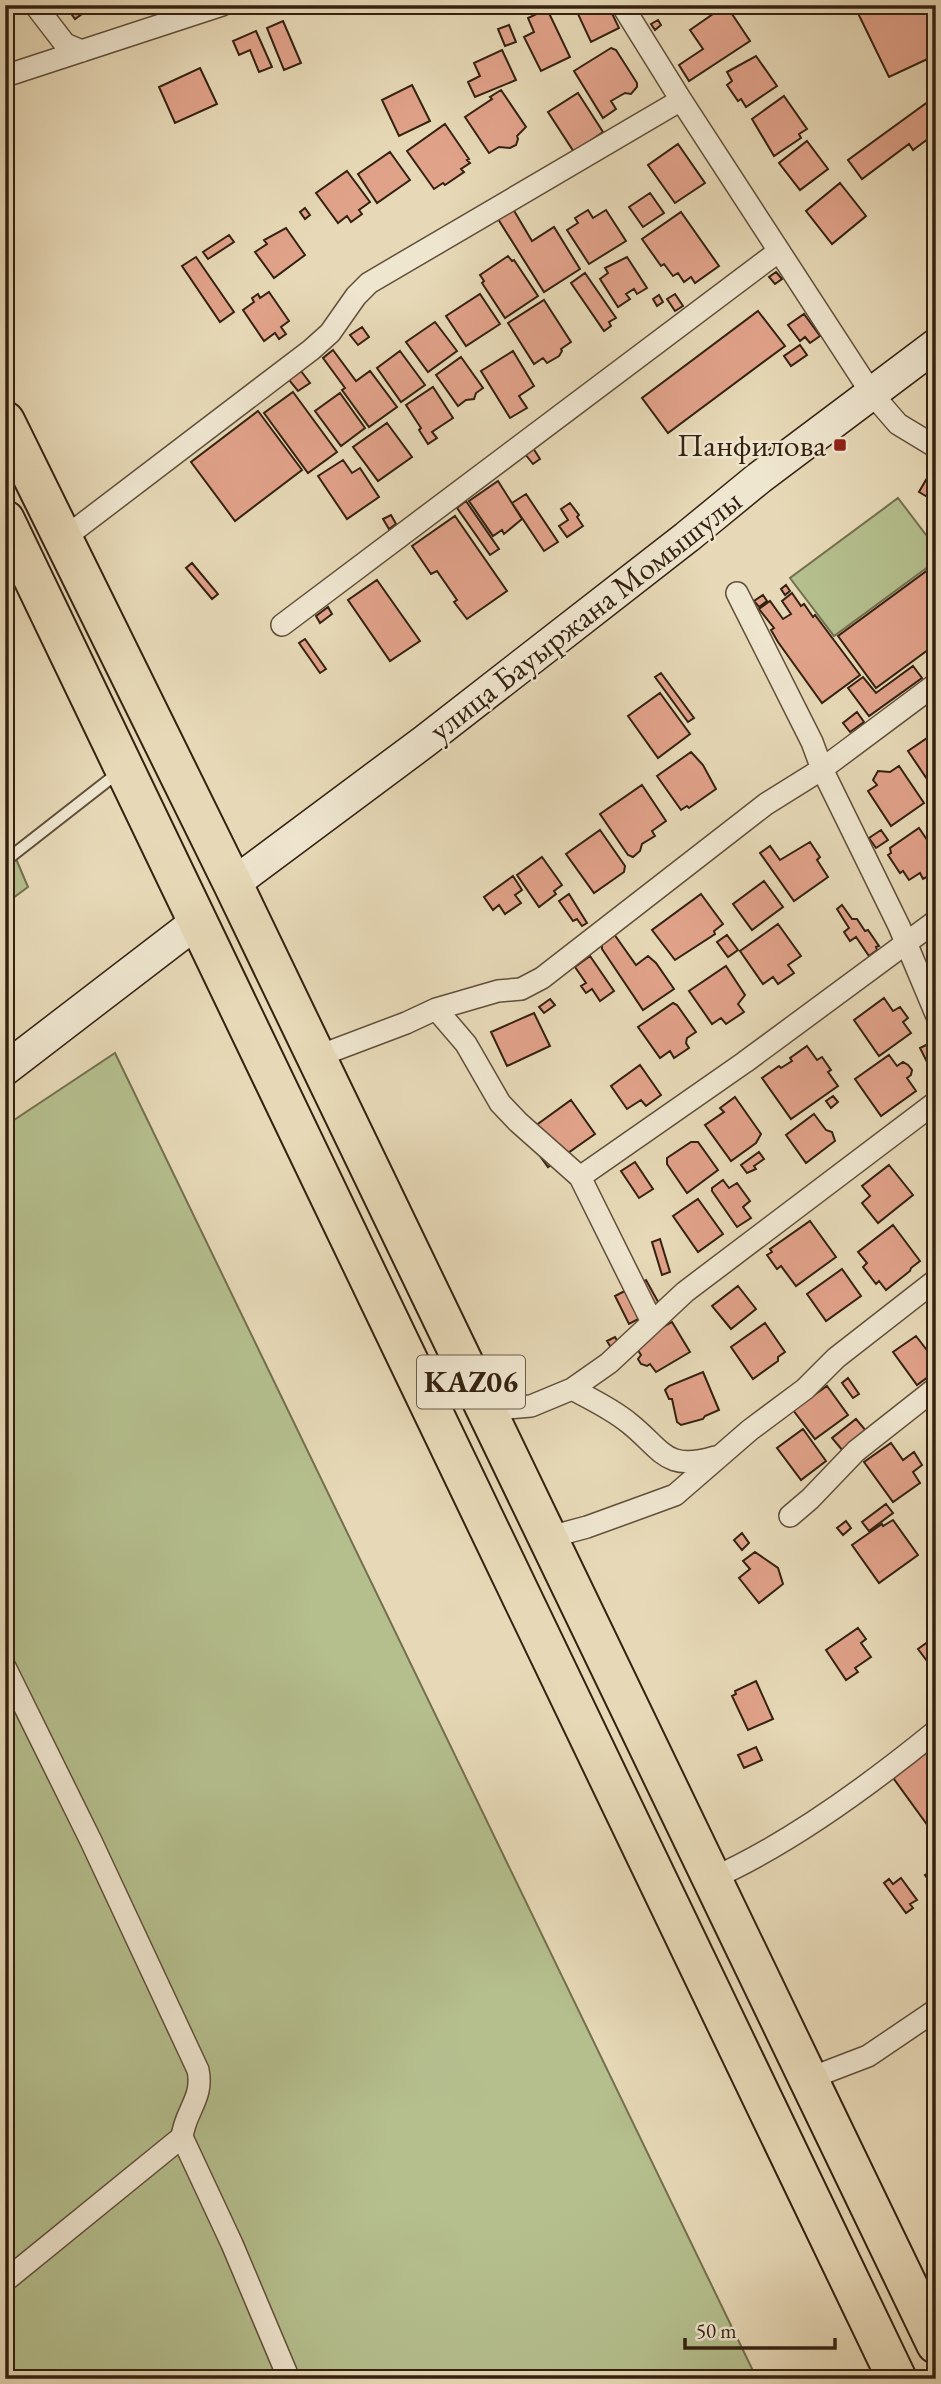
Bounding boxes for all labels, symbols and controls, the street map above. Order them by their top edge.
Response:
place label: Панфилова [677,424,826,466]
marker: Панфилова [832,437,848,453]
street label: улица Бауыржана Момышулы [420,480,750,750]
road number: KАZ06 [417,1356,525,1408]
scale bar [685,2307,836,2351]
text: 50 m [696,2317,737,2344]

